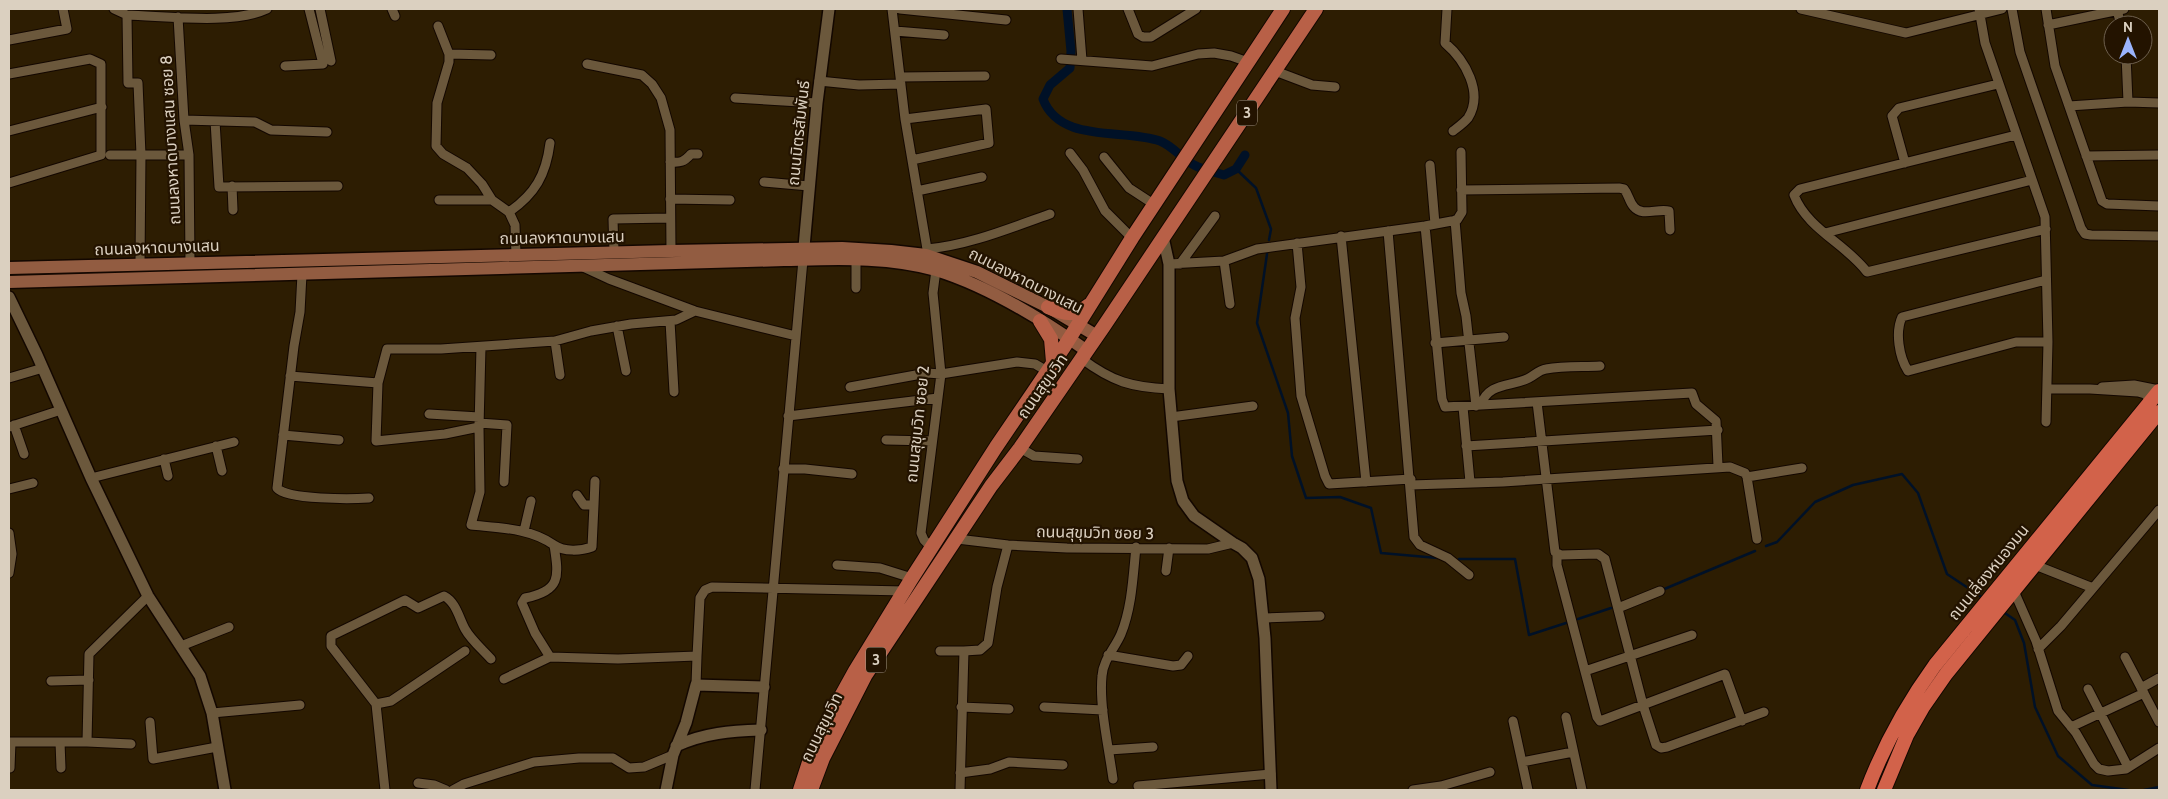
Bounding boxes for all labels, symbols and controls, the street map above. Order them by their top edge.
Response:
north arrow [2103,15,2153,65]
text: N [2123,18,2133,36]
street label: ถนนลงหาดบางแสน ซอย 8 [157,55,184,225]
street label: ถนนมิตรสัมพันธ์ [784,79,813,187]
road number: 3 [1237,100,1257,126]
street label: ถนนลงหาดบางแสน [499,227,625,248]
street label: ถนนลงหาดบางแสน [94,236,220,259]
street label: ถนนลงหาดบางแสน [966,244,1086,317]
street label: ถนนสุขุมวิท [1013,350,1072,422]
street label: ถนนสุขุมวิท ซอย 2 [902,364,933,484]
street label: ถนนเลี่ยงหนองมน [1942,519,2033,624]
street label: ถนนสุขุมวิท ซอย 3 [1036,522,1154,543]
road number: 3 [866,648,886,672]
street label: ถนนสุขุมวิท [797,690,846,765]

